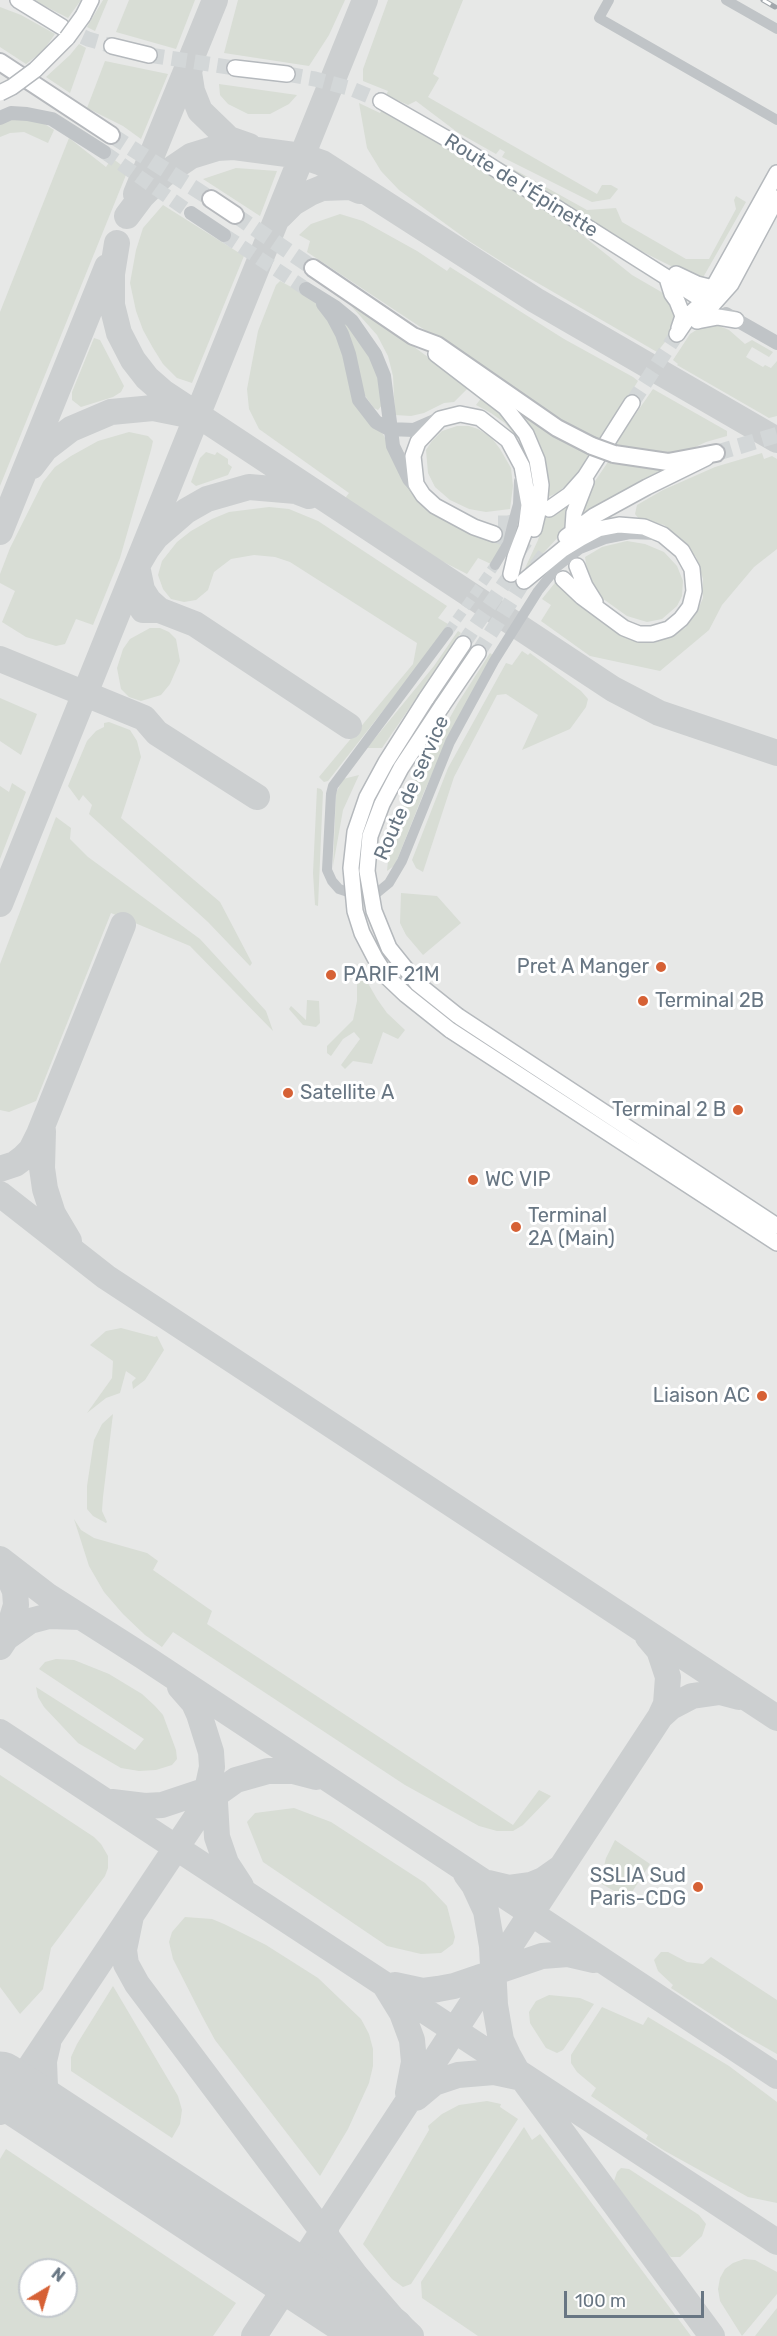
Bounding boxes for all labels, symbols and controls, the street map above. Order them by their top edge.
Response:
street label: Route de l'Épinette [440,129,602,243]
street label: Route de service [369,712,455,864]
place label: Pret A Manger [517,955,649,979]
marker: Pret A Manger [654,960,668,974]
place label: PARIF 21M [343,963,440,987]
marker: PARIF 21M [324,968,338,982]
place label: Terminal 2B [655,989,764,1013]
marker: Terminal 2B [636,994,650,1008]
place label: Satellite A [300,1081,394,1105]
marker: Satellite A [281,1086,295,1100]
place label: Terminal 2 B [612,1098,726,1122]
marker: Terminal 2 B [731,1103,745,1117]
place label: WC VIP [485,1168,550,1192]
marker: WC VIP [466,1173,480,1187]
place label: Terminal 2A (Main) [528,1204,615,1251]
marker: Terminal 2A (Main) [509,1220,523,1234]
place label: Liaison AC [653,1384,750,1408]
marker: Liaison AC [755,1389,769,1403]
place label: SSLIA Sud Paris-CDG [589,1864,686,1911]
marker: SSLIA Sud Paris-CDG [691,1880,705,1894]
north arrow [18,2258,78,2318]
text: N [48,2264,69,2286]
scale bar [567,2279,706,2317]
text: 100 m [575,2290,626,2312]

